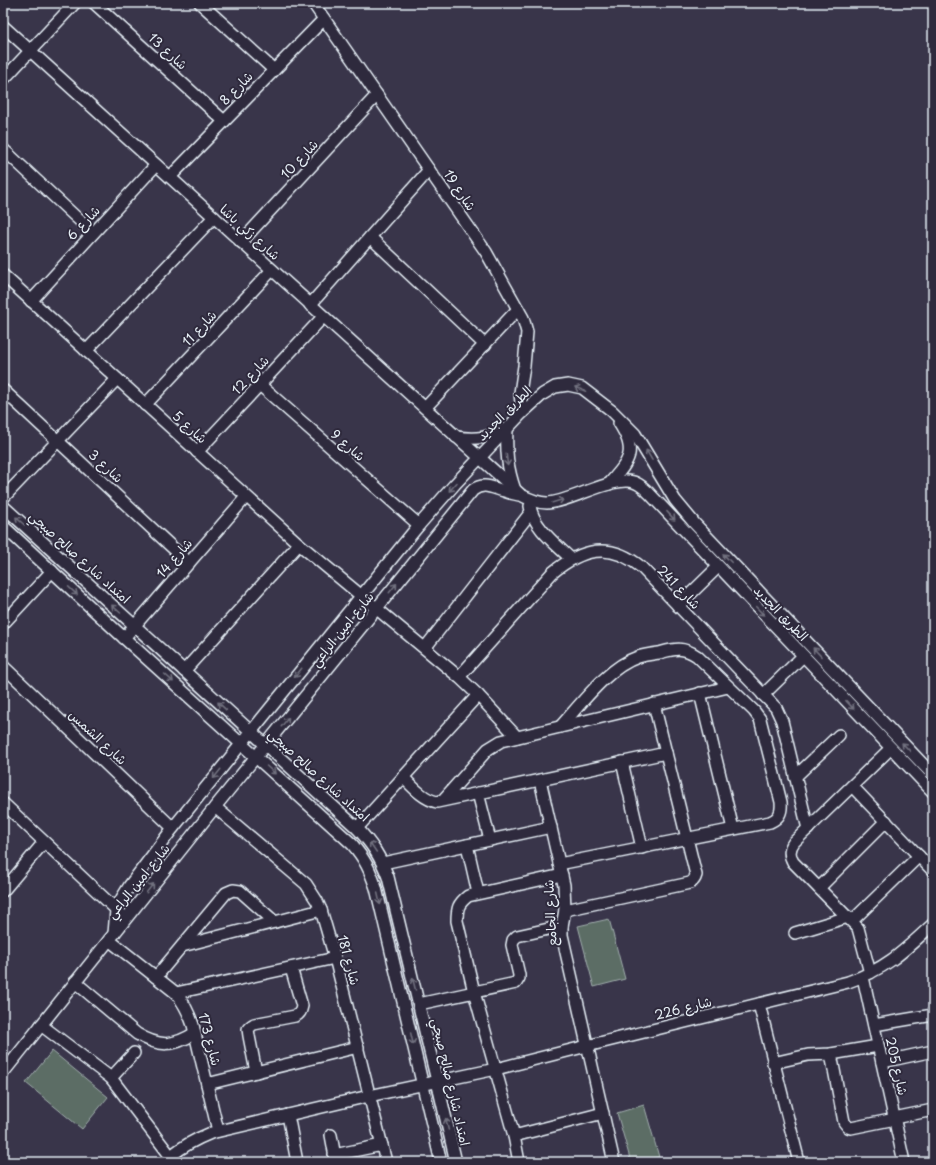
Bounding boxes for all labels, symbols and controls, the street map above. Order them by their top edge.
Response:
street label: شارع 13 [144,28,192,74]
street label: شارع 8 [215,66,257,110]
street label: شارع 10 [275,135,323,183]
street label: شارع 19 [439,165,481,215]
street label: شارع زكي باشا [214,199,285,266]
street label: شارع 6 [62,201,104,245]
street label: شارع 11 [177,305,221,351]
street label: شارع 12 [227,351,273,399]
street label: الطريق الجديد [472,381,536,445]
one-way arrow [574,384,586,392]
street label: شارع 5 [168,406,212,448]
street label: شارع 9 [326,424,370,466]
street label: شارع 3 [84,445,128,487]
one-way arrow [644,449,652,461]
one-way arrow [503,453,511,466]
one-way arrow [448,482,457,492]
one-way arrow [551,497,564,504]
street label: امتداد شارع صالح صبحي [24,506,135,610]
one-way arrow [667,511,676,521]
one-way arrow [15,516,25,526]
street label: شارع 14 [151,534,197,582]
one-way arrow [722,553,732,563]
street label: شارع 241 [653,560,705,614]
street label: الطريق الجديد [750,580,813,645]
one-way arrow [389,583,398,594]
one-way arrow [68,586,78,596]
street label: شارع امين الراعي [305,587,380,672]
one-way arrow [111,604,121,613]
one-way arrow [755,606,765,616]
one-way arrow [812,647,821,657]
one-way arrow [294,668,303,679]
one-way arrow [164,674,174,683]
one-way arrow [845,700,855,710]
one-way arrow [217,701,228,710]
street label: شارع الشمس [64,705,132,769]
one-way arrow [280,716,289,727]
street label: امتداد شارع صالح صبحي [263,724,374,828]
one-way arrow [901,742,911,752]
one-way arrow [265,765,275,774]
one-way arrow [212,769,221,780]
street label: شارع امين الراعي [101,839,176,924]
one-way arrow [369,842,377,853]
street label: شارع الجامع [538,879,563,947]
one-way arrow [146,883,155,894]
one-way arrow [375,892,383,905]
street label: شارع 181 [333,933,365,987]
one-way arrow [410,978,417,991]
street label: شارع 226 [652,991,714,1025]
street label: شارع 173 [193,1010,227,1068]
street label: امتداد شارع صالح صبحي [425,1016,475,1148]
one-way arrow [408,1033,416,1046]
street label: شارع 205 [881,1035,913,1097]
one-way arrow [443,1118,450,1131]

